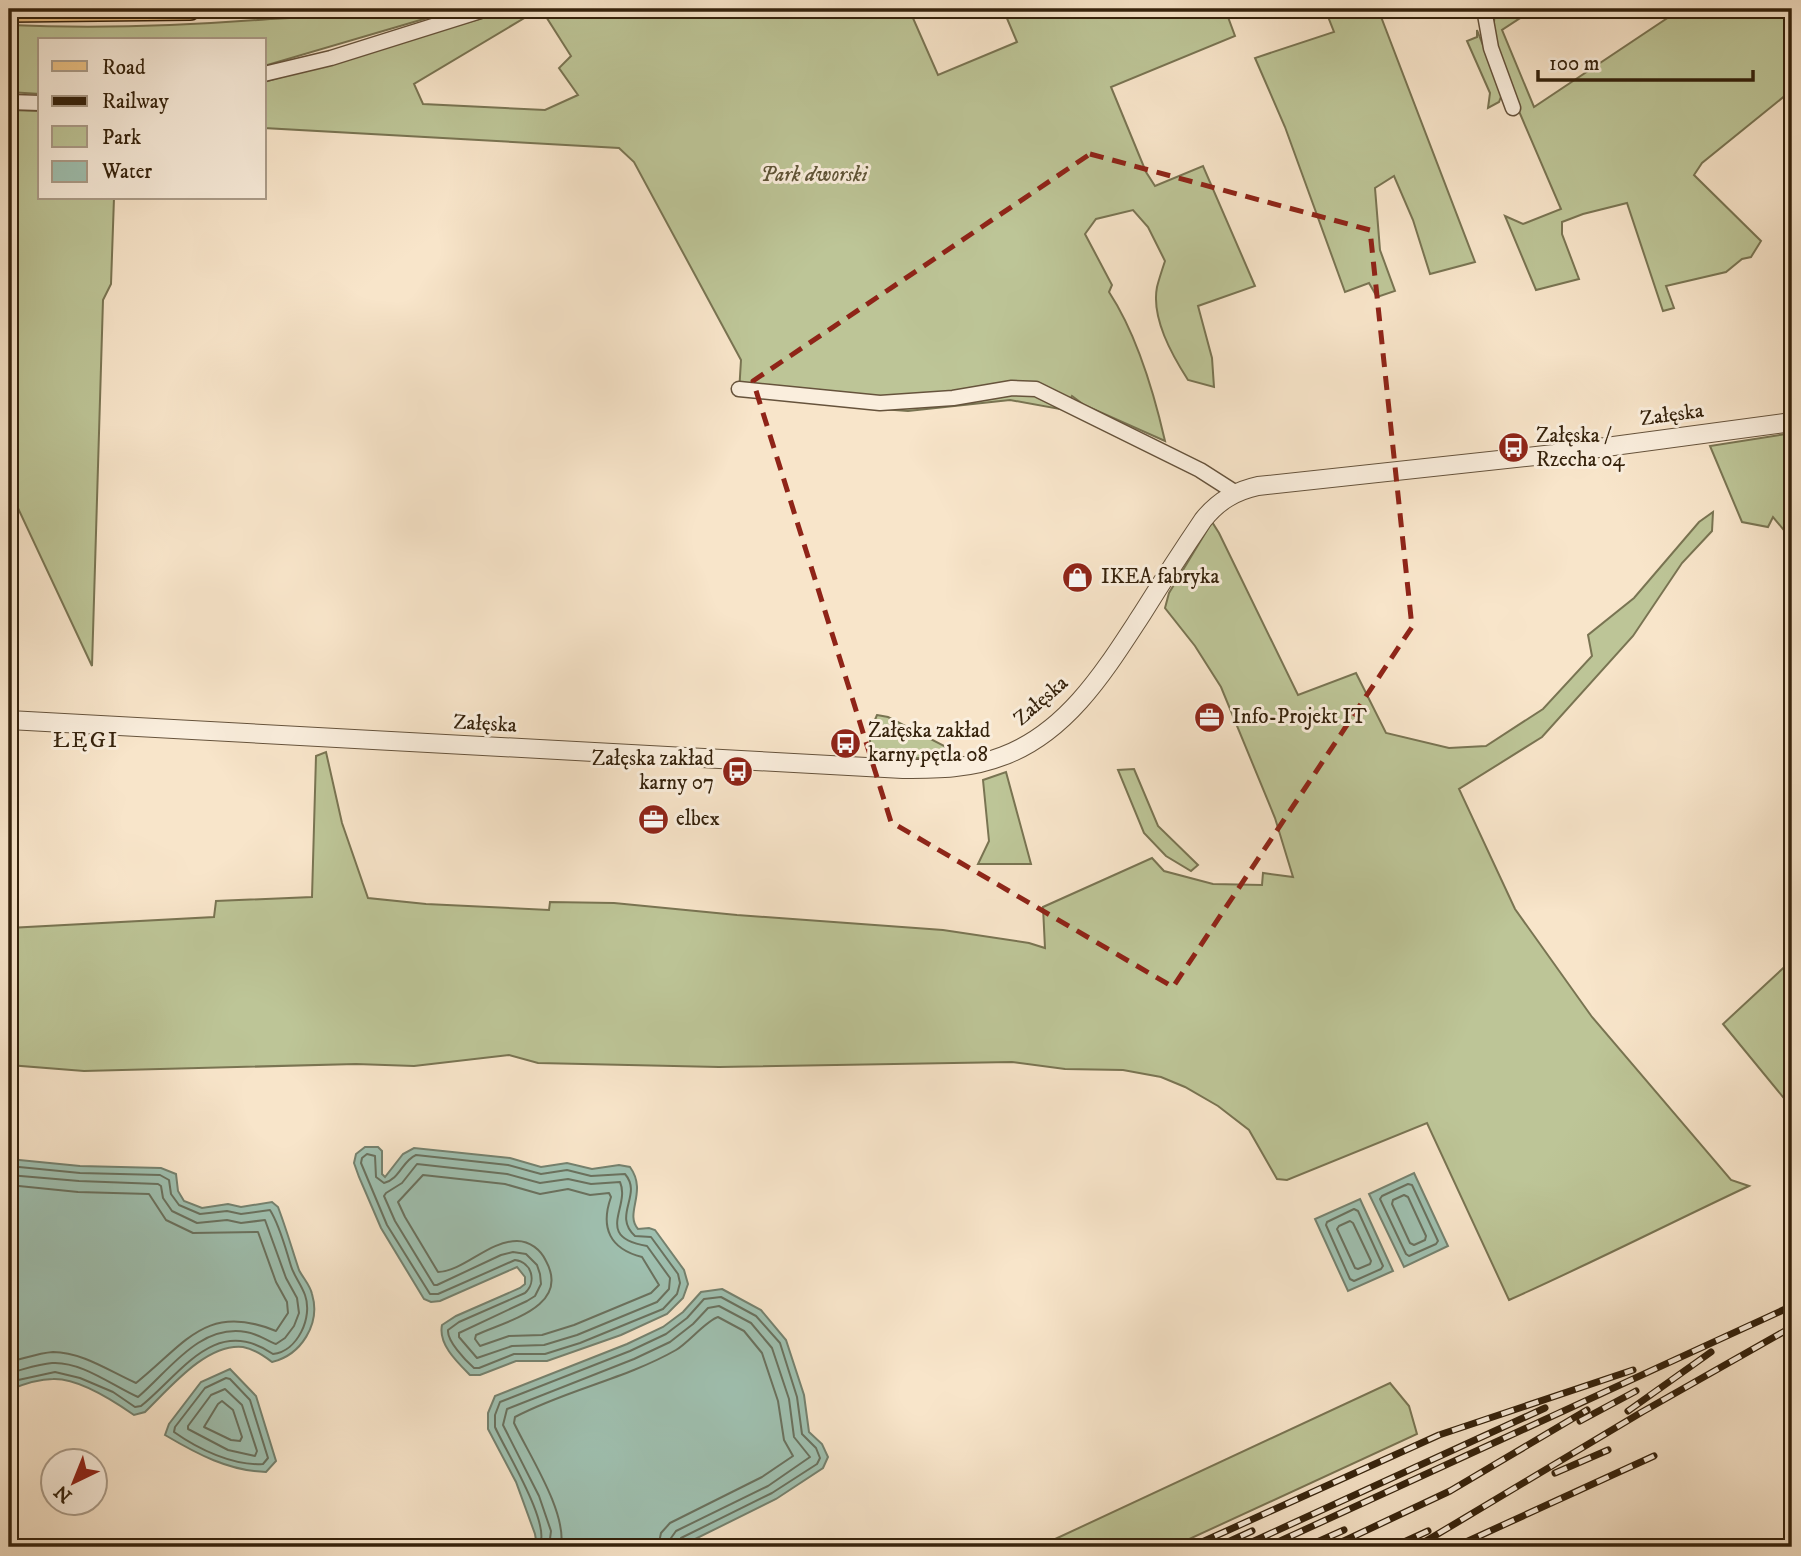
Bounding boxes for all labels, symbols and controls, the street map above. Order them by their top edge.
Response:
legend [38,38,266,200]
scale bar [1538,38,1754,82]
text: 100 m [1549,51,1600,77]
text: Road [102,55,146,81]
text: Railway [102,89,170,115]
text: Park [102,125,142,151]
text: Water [101,159,152,185]
park label: Park dworski [761,162,869,188]
street label: Załęska [1639,398,1705,432]
place label: Załęska / Rzecha 04 [1536,423,1625,473]
bus stop icon: Załęska / Rzecha 04 [1496,431,1530,465]
shop icon: IKEA fabryka [1061,560,1095,594]
place label: IKEA fabryka [1101,564,1219,590]
street label: Załęska [1008,670,1074,732]
office icon: Info-Projekt IT [1192,700,1226,734]
place label: Info-Projekt IT [1232,704,1367,730]
street label: Załęska [453,709,518,739]
place label: Załęska zakład karny pętla 08 [868,718,991,768]
district label: ŁĘGI [53,726,119,755]
bus stop icon: Załęska zakład karny pętla 08 [828,726,862,760]
place label: Załęska zakład karny 07 [592,746,715,796]
bus stop icon: Załęska zakład karny 07 [720,754,754,788]
office icon: elbex [636,802,670,836]
place label: elbex [676,806,720,832]
north arrow [38,1448,108,1518]
text: N [50,1479,77,1507]

